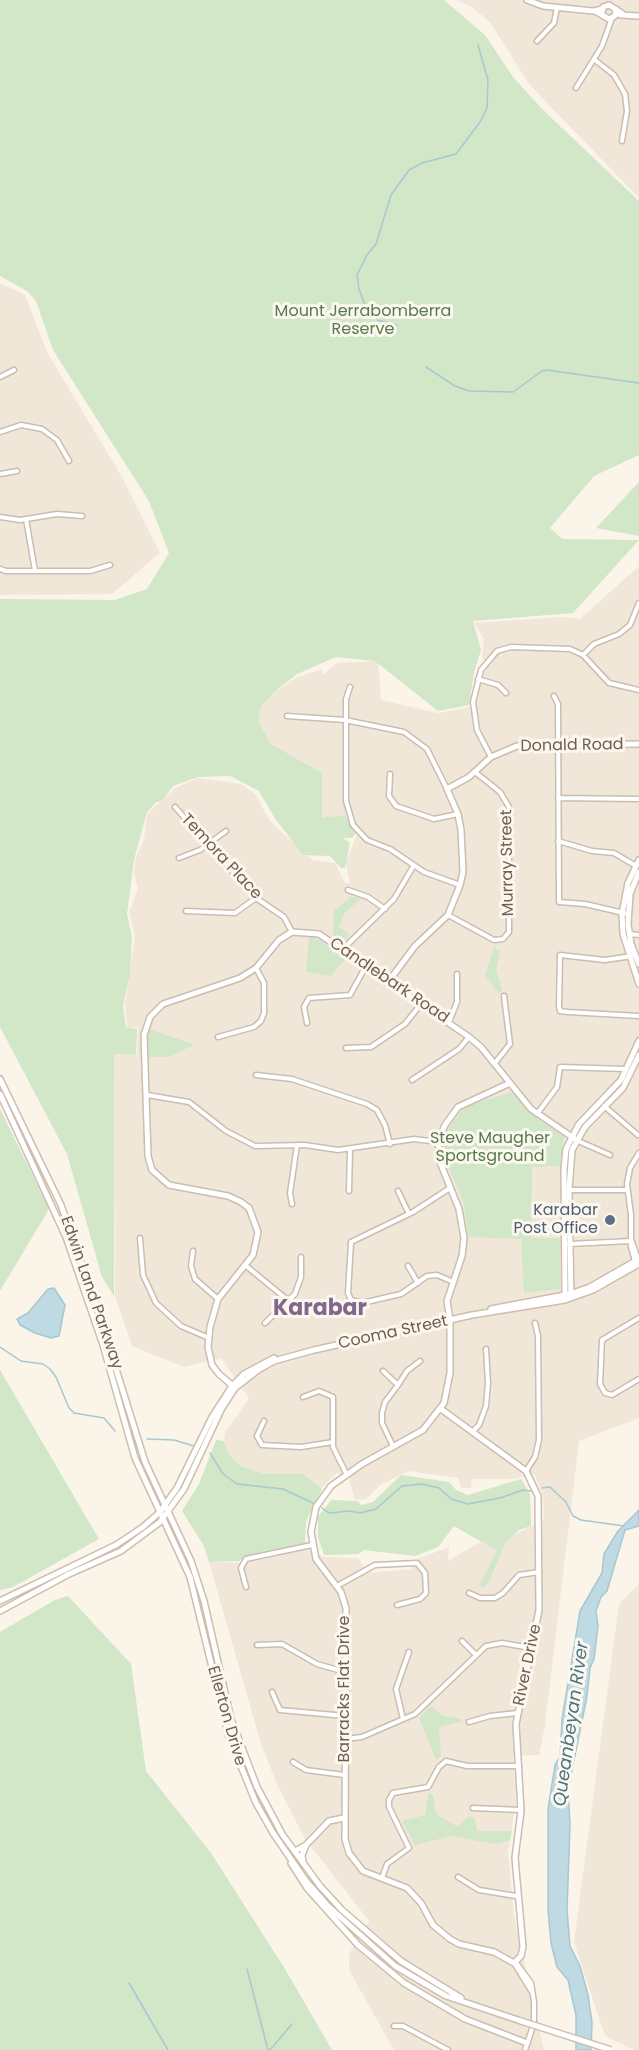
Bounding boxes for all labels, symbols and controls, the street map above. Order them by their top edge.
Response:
park label: Mount Jerrabomberra Reserve [275,302,451,340]
street label: Donald Road [520,736,624,756]
street label: Murray Street [497,809,519,917]
street label: Temora Place [176,810,266,904]
street label: Candlebark Road [326,934,452,1028]
park label: Steve Maugher Sportsground [430,1129,550,1167]
place label: Karabar Post Office [513,1201,598,1239]
marker: Karabar Post Office [603,1213,617,1227]
street label: Edwin Land Parkway [56,1214,126,1372]
district label: Karabar [273,1296,367,1322]
street label: Cooma Street [337,1312,449,1354]
street label: Barracks Flat Drive [335,1616,355,1762]
street label: River Drive [510,1622,546,1708]
water label: Queanbeyan River [550,1640,594,1808]
street label: Ellerton Drive [203,1664,249,1768]

